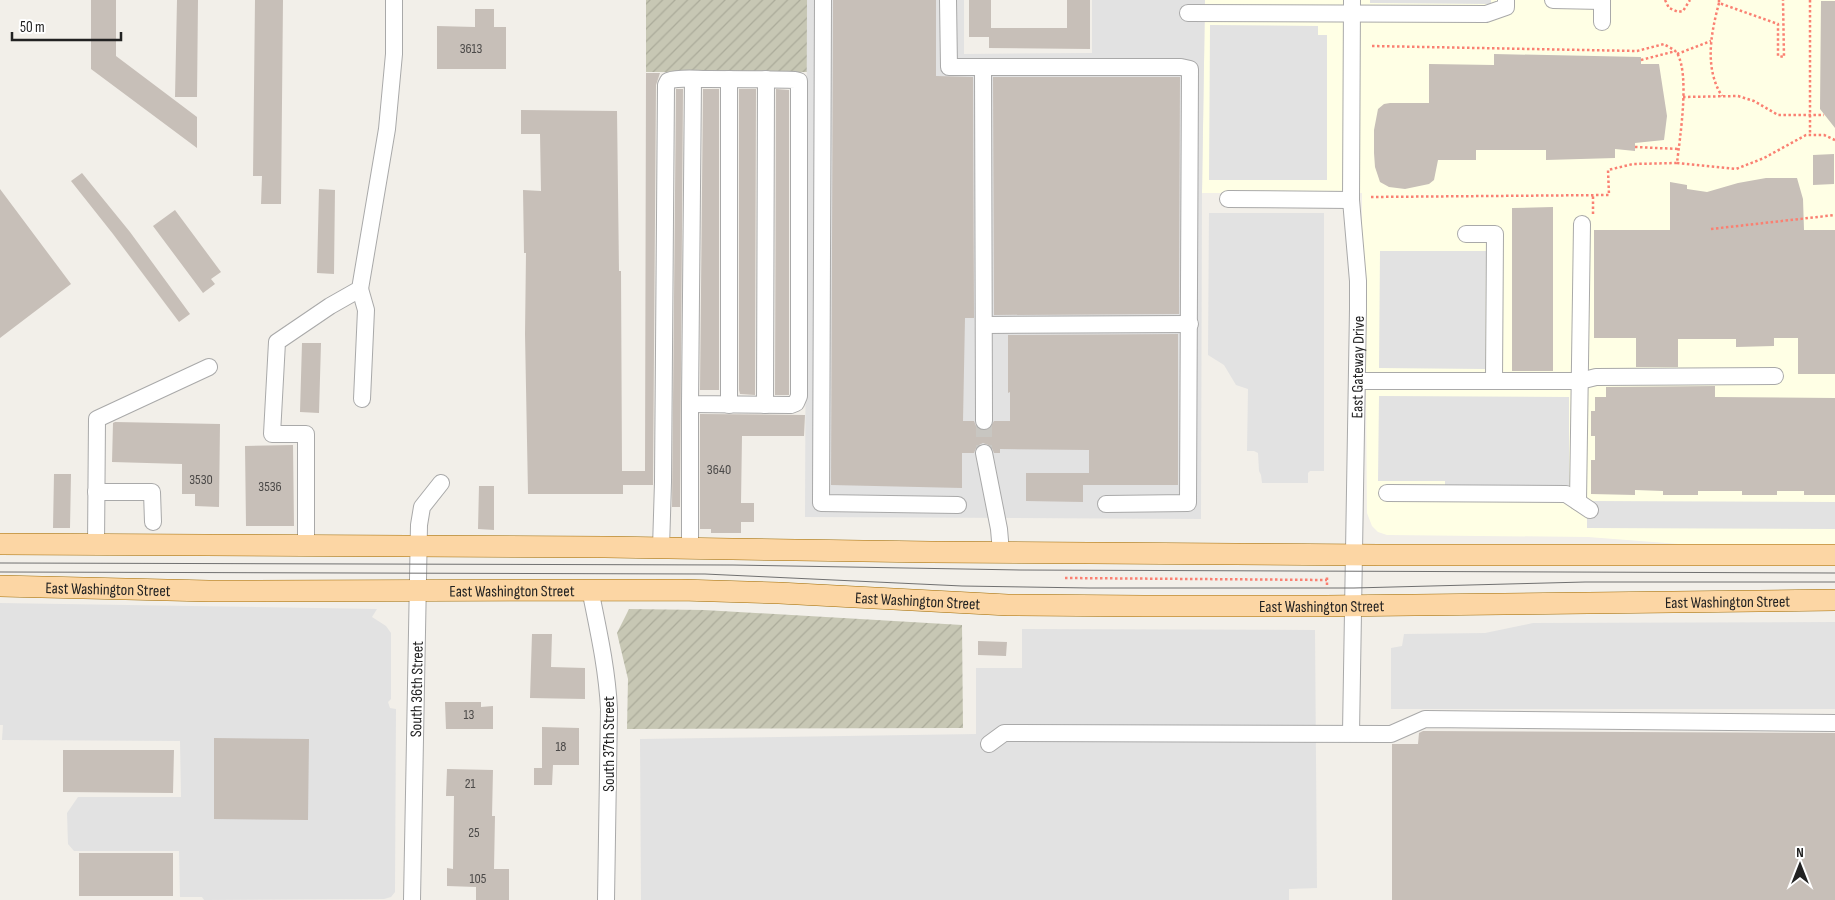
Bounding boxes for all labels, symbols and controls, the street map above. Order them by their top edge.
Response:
scale bar [12,10,121,42]
text: 50 m [20,18,45,37]
house number: 3613 [460,40,483,57]
street label: East Gateway Drive [1348,316,1369,418]
house number: 3640 [707,461,731,478]
house number: 3530 [189,471,213,488]
house number: 3536 [258,478,282,495]
street label: East Washington Street [45,579,171,601]
street label: East Washington Street [449,582,575,601]
street label: East Washington Street [855,589,981,615]
street label: East Washington Street [1665,593,1790,613]
street label: East Washington Street [1259,597,1384,617]
street label: South 36th Street [407,641,428,737]
street label: South 37th Street [600,696,619,792]
house number: 13 [464,706,475,723]
house number: 18 [555,738,567,755]
house number: 21 [465,775,475,792]
house number: 25 [468,824,480,841]
north arrow [1775,840,1825,890]
text: N [1796,844,1804,861]
house number: 105 [470,870,487,887]

